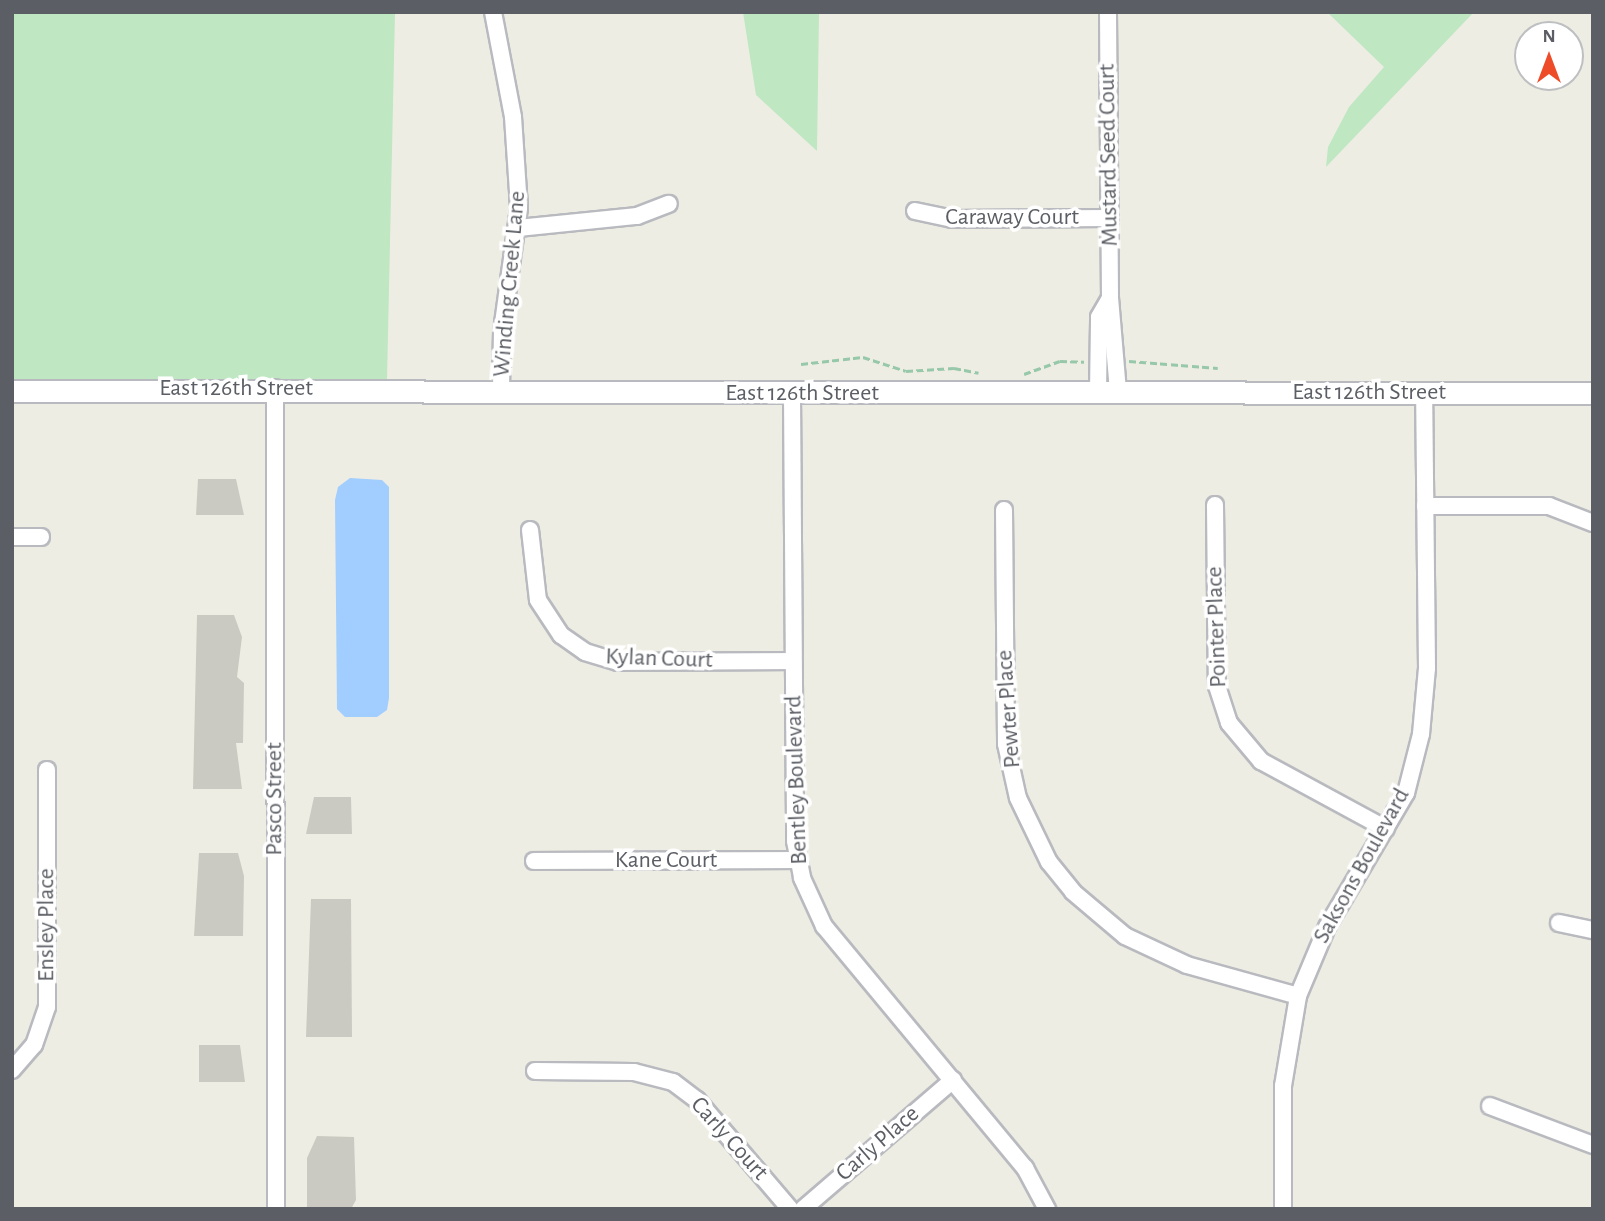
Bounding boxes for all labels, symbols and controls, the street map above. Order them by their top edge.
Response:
north arrow [1514,21,1584,91]
text: N [1542,27,1556,46]
street label: Mustard Seed Court [1093,63,1125,247]
street label: Winding Creek Lane [488,190,532,378]
street label: Caraway Court [945,204,1079,232]
street label: East 126th Street [159,375,313,403]
street label: East 126th Street [1292,379,1446,407]
street label: East 126th Street [725,380,879,408]
street label: Pointer Place [1200,566,1234,688]
street label: Kylan Court [605,643,713,675]
street label: Pewter Place [990,649,1028,769]
street label: Bentley Boulevard [780,695,814,865]
street label: Pasco Street [261,742,289,856]
street label: Saksons Boulevard [1307,783,1417,949]
street label: Kane Court [615,847,717,875]
street label: Ensley Place [33,868,61,982]
street label: Carly Court [684,1091,774,1187]
street label: Carly Place [830,1100,926,1188]

